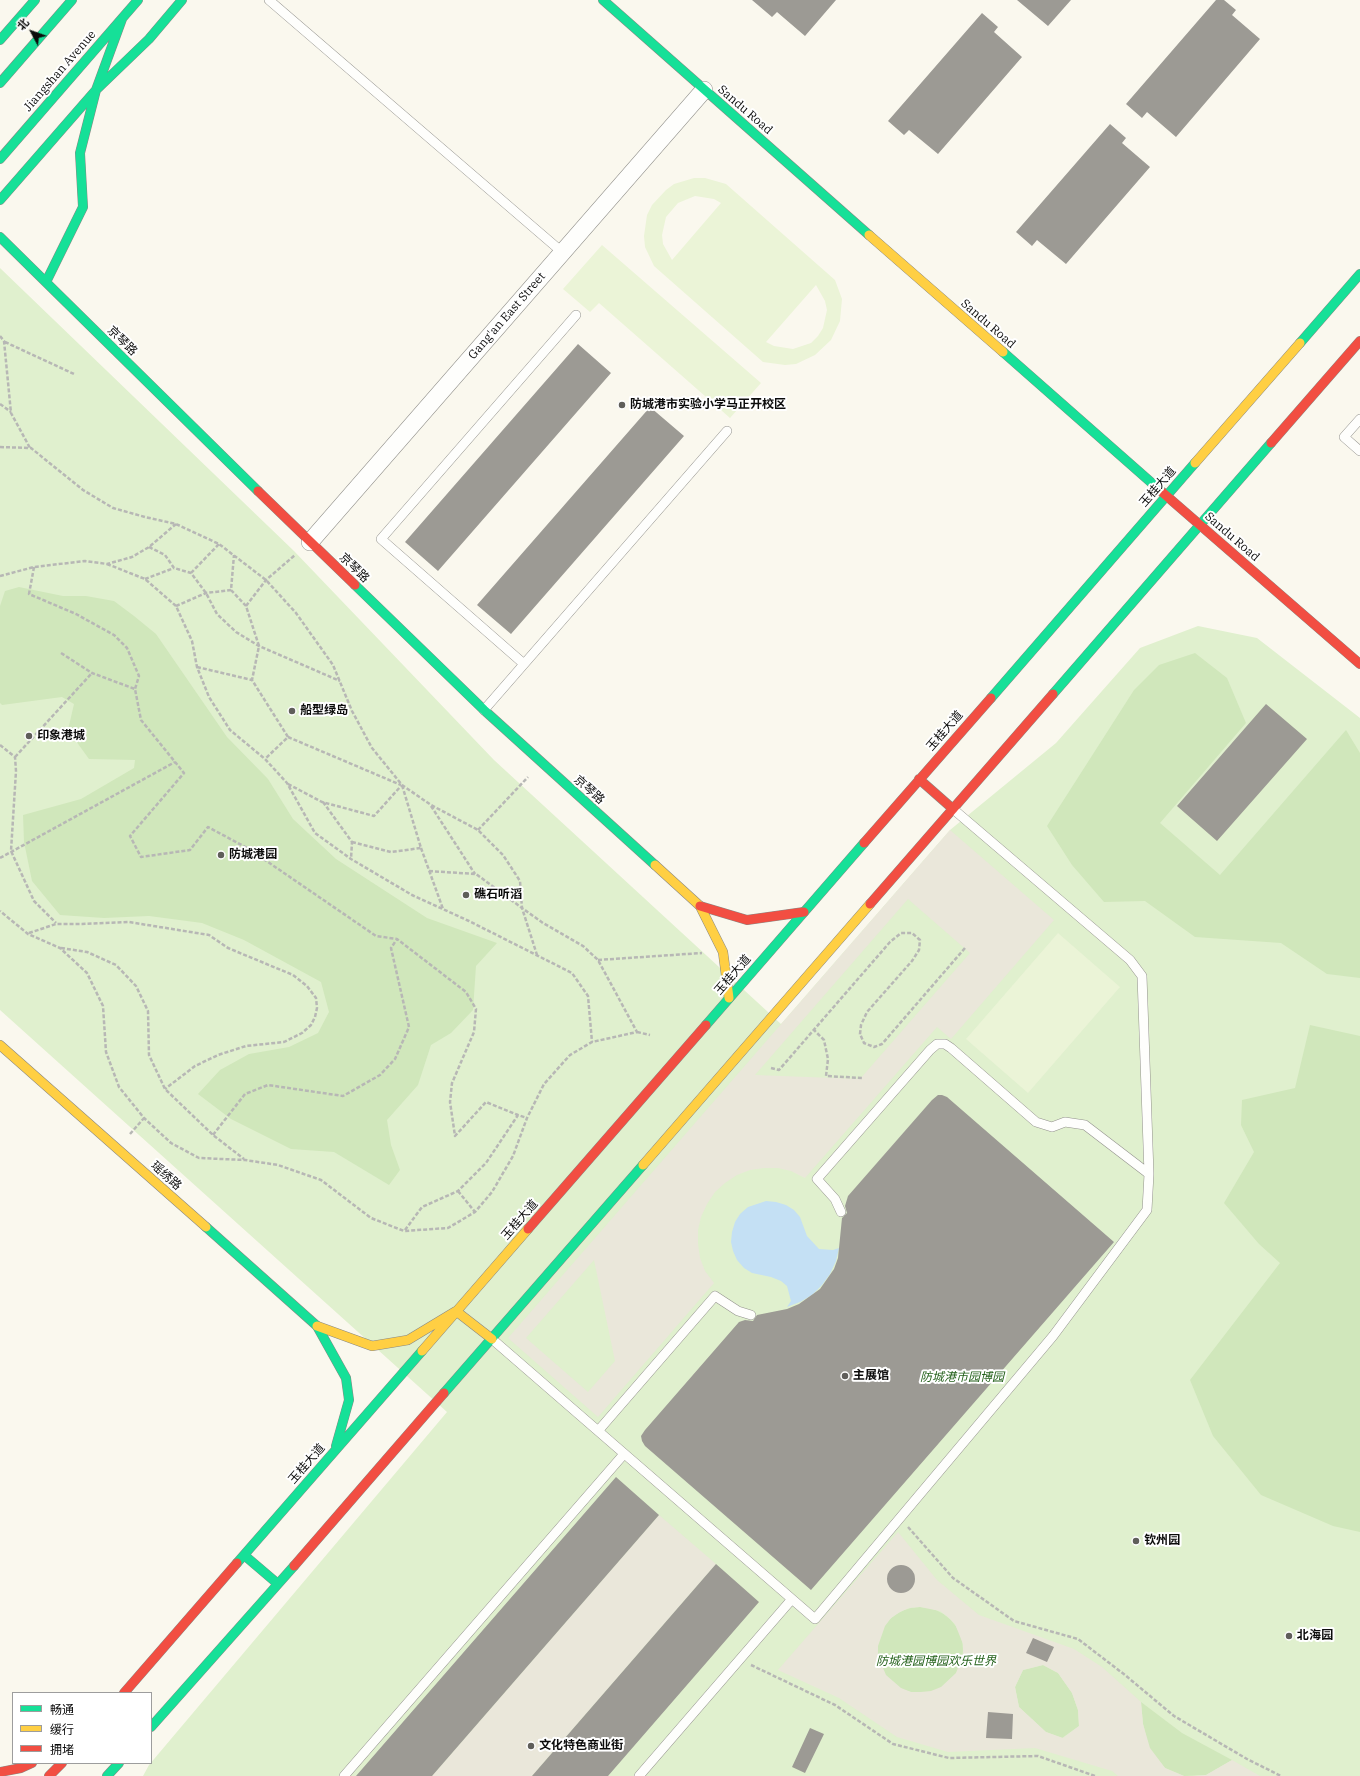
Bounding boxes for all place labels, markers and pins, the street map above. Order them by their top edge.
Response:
place label: 防城港市实验小学马正开校区 [630,398,786,412]
marker: 防城港市实验小学马正开校区 [617,400,627,410]
place label: 船型绿岛 [300,704,348,718]
marker: 船型绿岛 [287,706,297,716]
place label: 印象港城 [37,729,85,743]
marker: 印象港城 [24,731,34,741]
place label: 防城港园 [229,848,277,862]
marker: 防城港园 [216,850,226,860]
place label: 礁石听滔 [474,888,522,902]
marker: 礁石听滔 [461,890,471,900]
place label: 主展馆 [853,1369,889,1383]
marker: 主展馆 [840,1371,850,1381]
place label: 钦州园 [1144,1534,1180,1548]
marker: 钦州园 [1131,1536,1141,1546]
place label: 北海园 [1297,1629,1333,1643]
marker: 北海园 [1284,1631,1294,1641]
place label: 文化特色商业街 [539,1739,623,1753]
marker: 文化特色商业街 [526,1741,536,1751]

